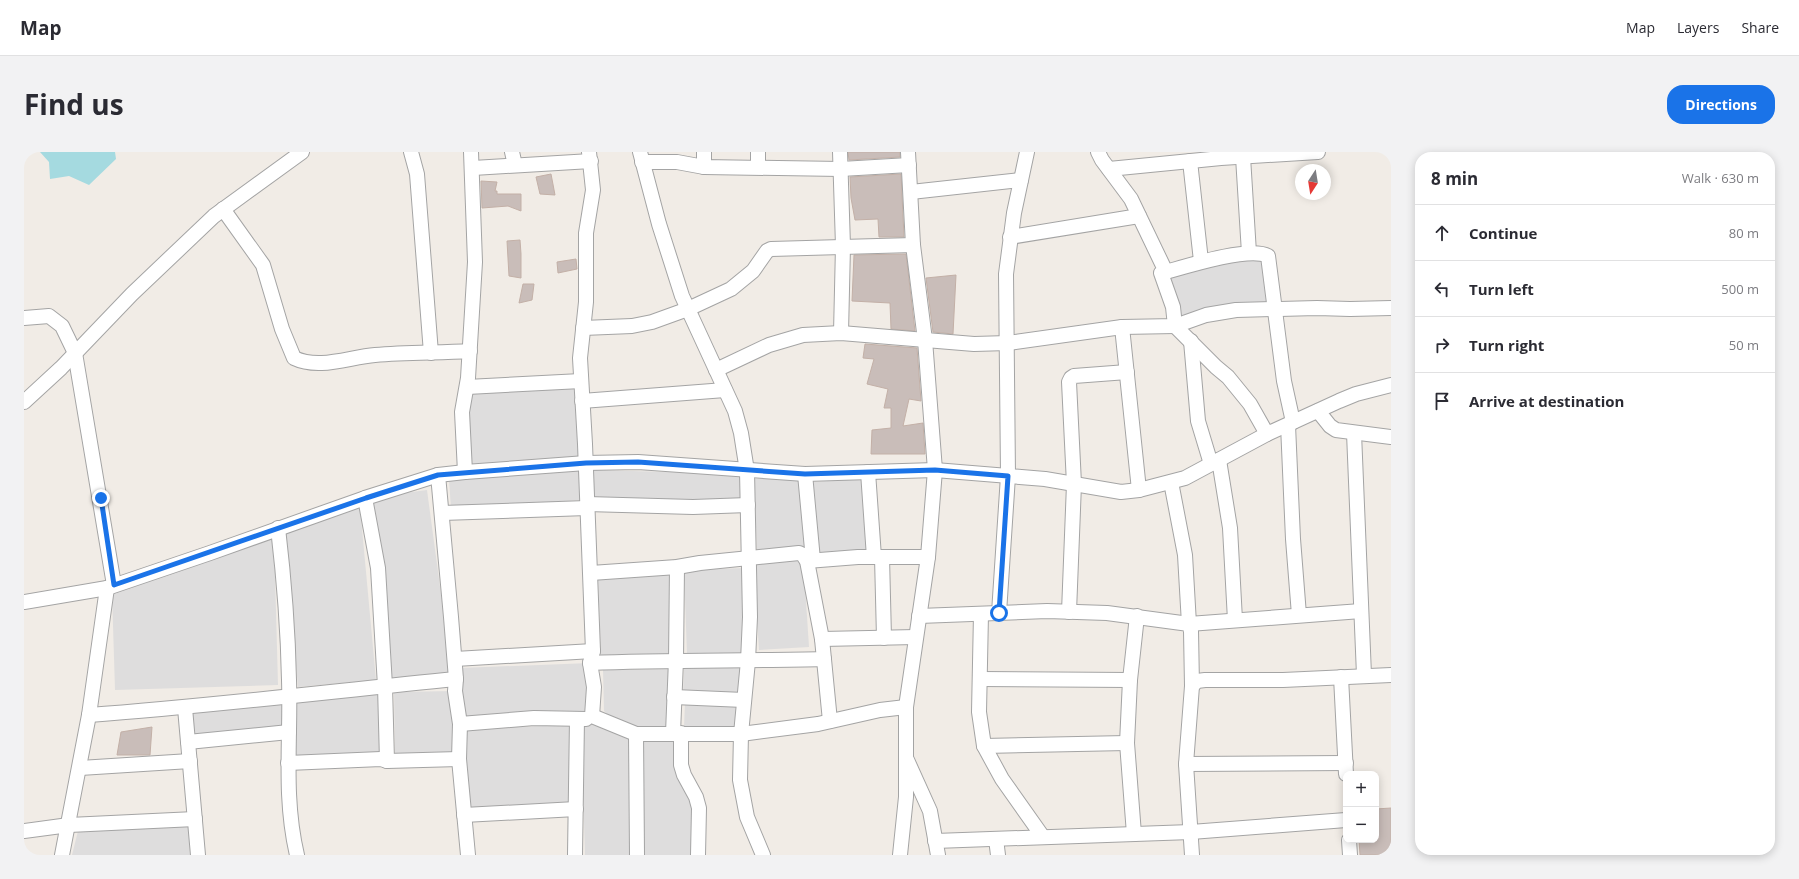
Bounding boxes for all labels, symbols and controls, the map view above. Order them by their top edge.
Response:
text: Map [20,15,61,41]
text: Map [1626,18,1655,37]
text: Layers [1677,18,1719,37]
text: Share [1741,18,1779,37]
text: Find us [24,85,124,123]
button: Directions [1667,85,1775,124]
north arrow [1295,164,1331,200]
text: 8 min [1431,167,1478,190]
text: Walk · 630 m [1682,169,1759,187]
icon: ahead [1431,222,1453,244]
text: Continue [1469,223,1537,243]
text: 80 m [1729,224,1759,242]
icon: left [1431,278,1453,300]
text: Turn left [1469,279,1534,299]
text: 500 m [1721,280,1759,298]
icon: right [1431,334,1453,356]
text: Turn right [1469,335,1544,355]
text: 50 m [1729,336,1759,354]
icon: arrive [1431,390,1453,412]
text: Arrive at destination [1469,391,1624,411]
route end [92,489,110,507]
route start [990,604,1008,622]
map controls [1343,771,1379,843]
button: + [1343,771,1379,807]
button: − [1343,807,1379,843]

